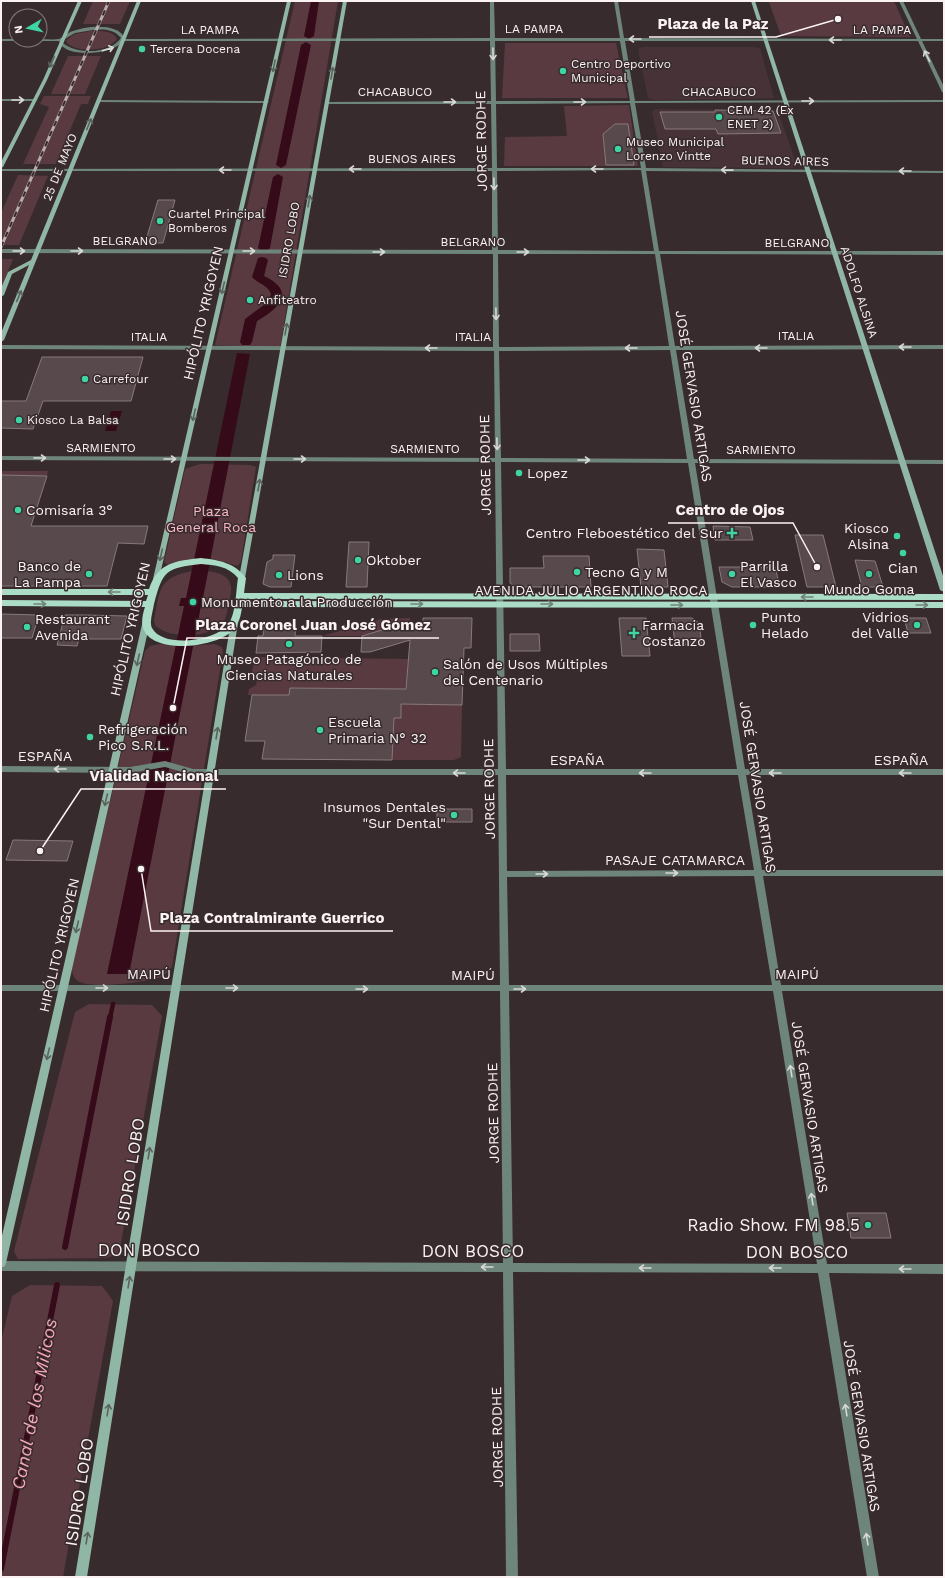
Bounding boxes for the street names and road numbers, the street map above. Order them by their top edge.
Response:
street label: LA PAMPA [505,22,563,36]
street label: LA PAMPA [181,23,239,37]
street label: LA PAMPA [853,23,911,37]
street label: CHACABUCO [358,85,432,99]
street label: CHACABUCO [682,85,756,99]
street label: JORGE RODHE [472,91,490,191]
street label: 25 DE MAYO [40,131,80,203]
street label: BUENOS AIRES [368,152,456,166]
street label: BUENOS AIRES [741,153,829,169]
street label: ISIDRO LOBO [275,201,303,279]
street label: BELGRANO [93,234,157,248]
street label: BELGRANO [441,235,505,249]
street label: BELGRANO [765,236,829,250]
street label: HIPÓLITO YRIGOYEN [180,244,226,382]
street label: ADOLFO ALSINA [838,244,880,340]
street label: JOSÉ GERVASIO ARTIGAS [673,309,715,483]
street label: ITALIA [778,329,814,343]
street label: ITALIA [131,330,167,344]
street label: ITALIA [455,330,491,344]
street label: JORGE RODHE [476,415,494,515]
street label: SARMIENTO [66,441,136,455]
street label: SARMIENTO [390,442,460,456]
street label: SARMIENTO [726,443,796,457]
street label: HIPÓLITO YRIGOYEN [107,560,153,698]
street label: AVENIDA JULIO ARGENTINO ROCA [474,582,708,598]
street label: JOSÉ GERVASIO ARTIGAS [737,700,779,874]
street label: JORGE RODHE [480,739,498,839]
street label: ESPAÑA [18,748,72,764]
street label: ESPAÑA [550,752,604,768]
street label: ESPAÑA [874,752,928,768]
street label: PASAJE CATAMARCA [605,852,745,868]
street label: HIPÓLITO YRIGOYEN [36,876,82,1014]
street label: MAIPÚ [127,966,171,982]
street label: MAIPÚ [775,966,819,982]
street label: MAIPÚ [451,967,495,983]
street label: JOSÉ GERVASIO ARTIGAS [789,1020,831,1194]
street label: JORGE RODHE [484,1063,502,1163]
street label: ISIDRO LOBO [112,1116,148,1228]
street label: DON BOSCO [98,1240,200,1260]
street label: DON BOSCO [422,1241,524,1261]
street label: DON BOSCO [746,1242,848,1262]
street label: JOSÉ GERVASIO ARTIGAS [841,1339,883,1513]
street label: JORGE RODHE [488,1387,506,1487]
street label: ISIDRO LOBO [61,1436,97,1548]

